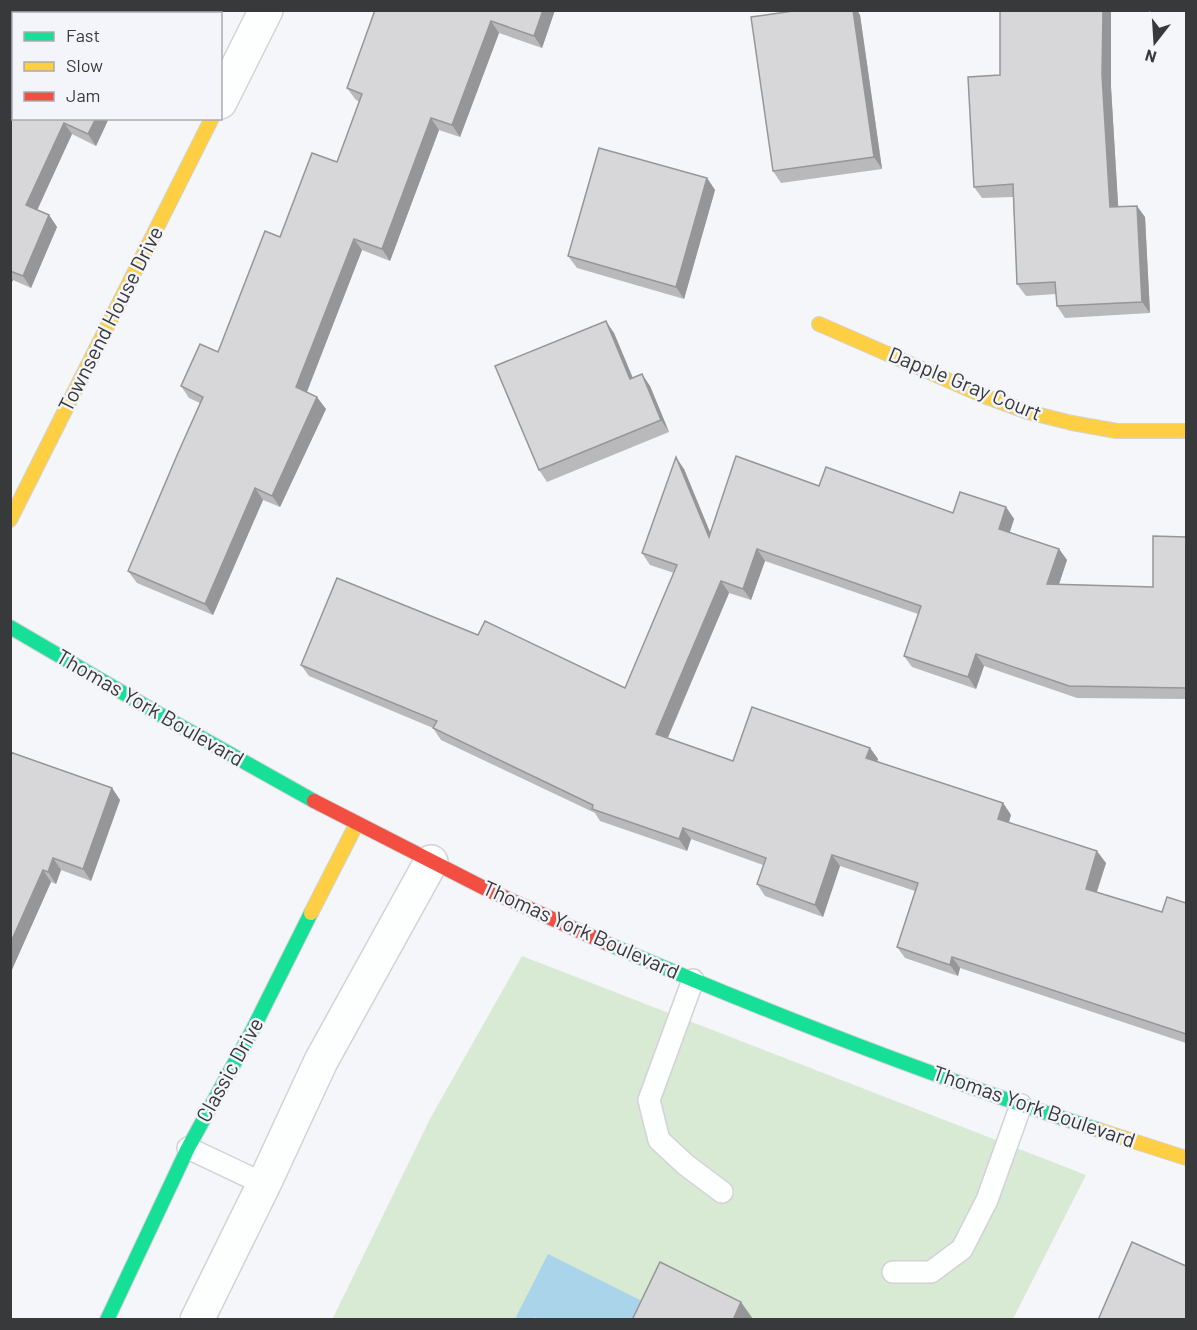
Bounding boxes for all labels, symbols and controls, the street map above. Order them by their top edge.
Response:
legend [12,12,222,120]
north arrow [1125,12,1185,72]
text: Fast [66,24,100,46]
text: N [1143,46,1158,67]
text: Slow [66,54,103,76]
text: Jam [66,84,100,106]
street label: Townsend House Drive [52,221,167,415]
street label: Dapple Gray Court [885,340,1046,425]
street label: Thomas York Boulevard [52,643,249,771]
street label: Thomas York Boulevard [479,874,684,983]
street label: Classic Drive [190,1013,268,1126]
street label: Thomas York Boulevard [930,1059,1139,1152]

